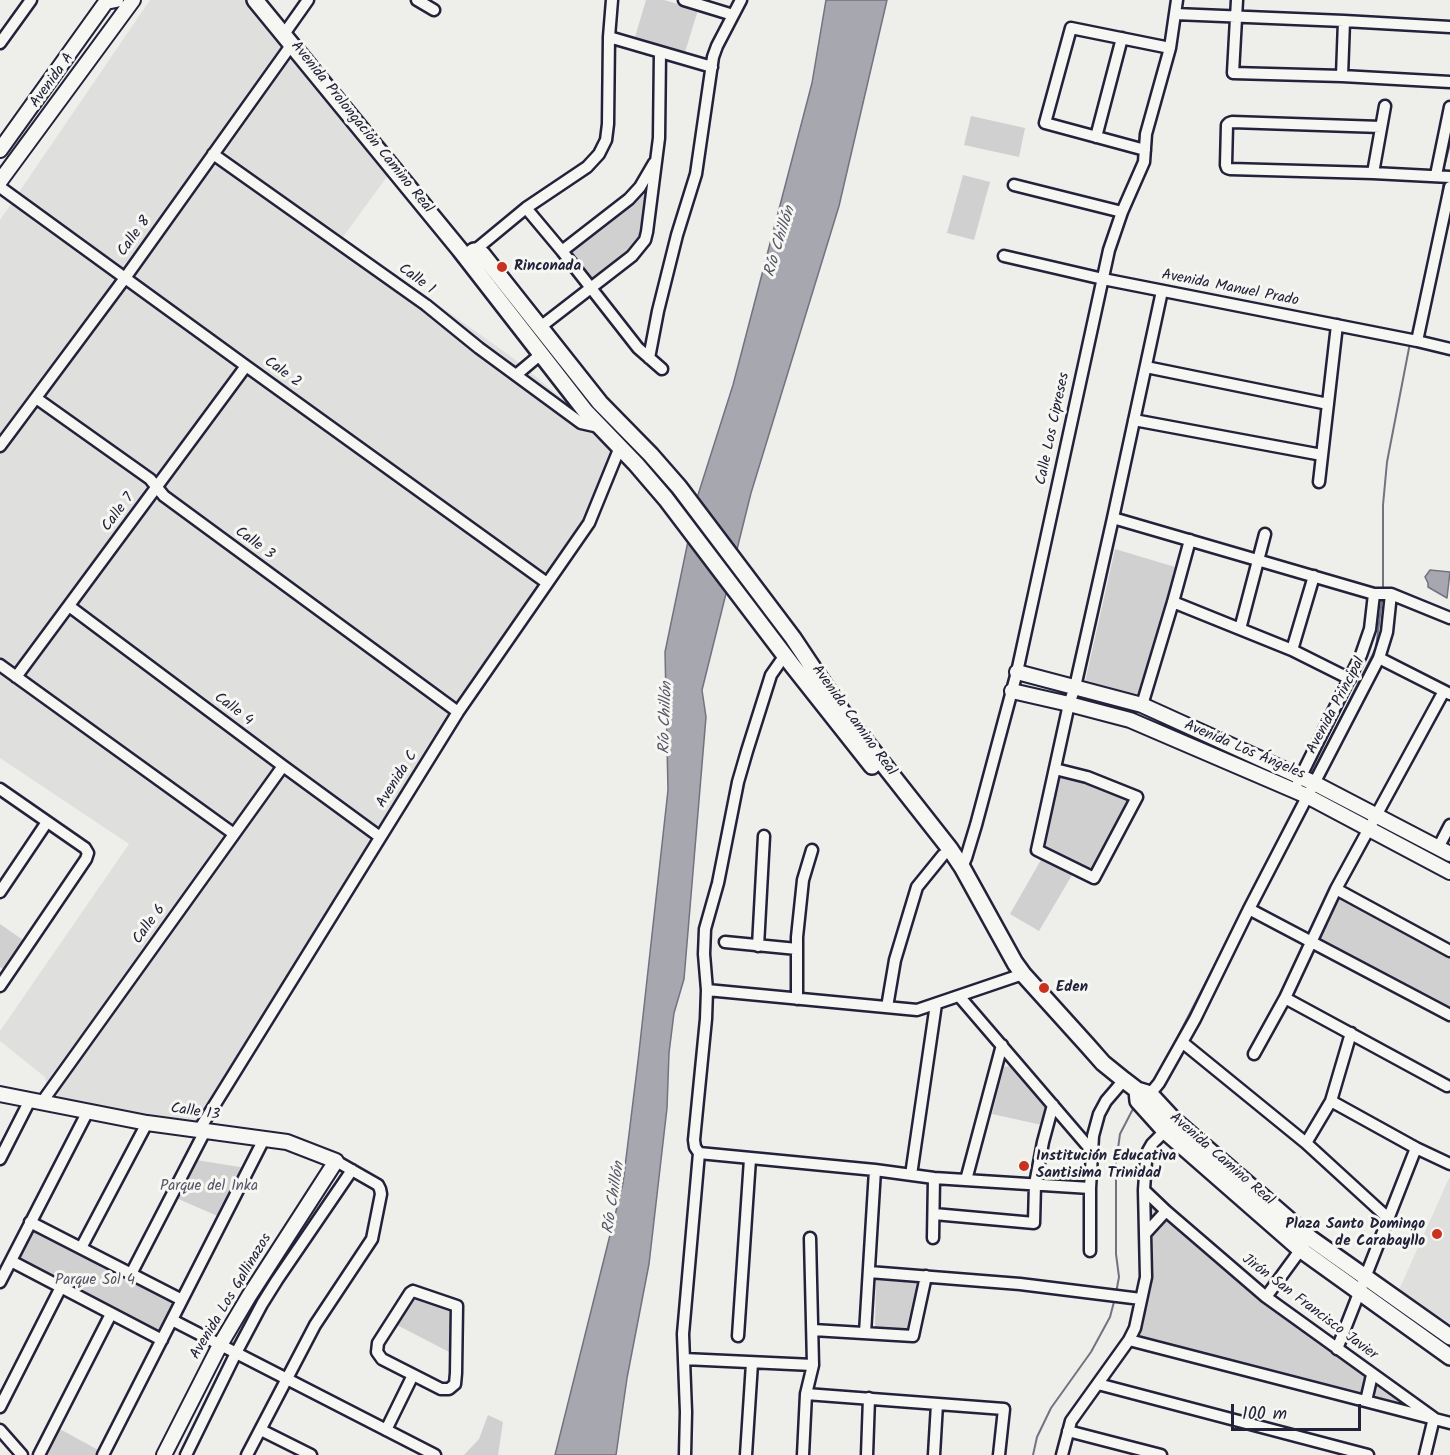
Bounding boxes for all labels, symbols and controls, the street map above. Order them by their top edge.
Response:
street label: Avenida Prolongación Camino Real [286,38,436,218]
street label: Avenida A [27,50,79,112]
water label: Río Chillón [761,205,801,279]
street label: Calle 8 [114,213,156,261]
place label: Rinconada [514,258,581,276]
marker: Rinconada [495,260,509,274]
street label: Calle 1 [394,261,438,299]
street label: Avenida Manuel Prado [1160,267,1300,311]
street label: Cale 2 [260,354,304,392]
street label: Calle Los Cipreses [1033,371,1075,487]
street label: Calle 7 [99,490,139,536]
street label: Calle 3 [231,524,277,564]
street label: Avenida Principal [1304,654,1370,758]
street label: Avenida Camino Real [807,662,899,780]
water label: Río Chillón [656,681,678,755]
street label: Calle 4 [210,689,256,731]
street label: Avenida Los Ángeles [1181,717,1307,785]
street label: Avenida C [374,748,422,812]
street label: Calle 6 [130,902,170,948]
place label: Eden [1056,979,1088,997]
marker: Eden [1037,981,1051,995]
street label: Calle 13 [169,1101,221,1125]
street label: Avenida Camino Real [1165,1110,1277,1210]
place label: Institución Educativa Santisima Trinidad [1036,1148,1176,1183]
marker: Institución Educativa Santisima Trinidad [1017,1159,1031,1173]
water label: Río Chillón [600,1161,630,1235]
park label: Parque del Inka [160,1178,258,1196]
place label: Plaza Santo Domingo de Carabayllo [1286,1216,1425,1251]
marker: Plaza Santo Domingo de Carabayllo [1430,1227,1444,1241]
street label: Avenida Los Gallinazos [187,1231,277,1363]
street label: Jirón San Francisco Javier [1238,1251,1380,1365]
park label: Parque Sol 4 [55,1272,135,1290]
scale bar [1234,1392,1364,1430]
text: 100 m [1242,1400,1287,1429]

